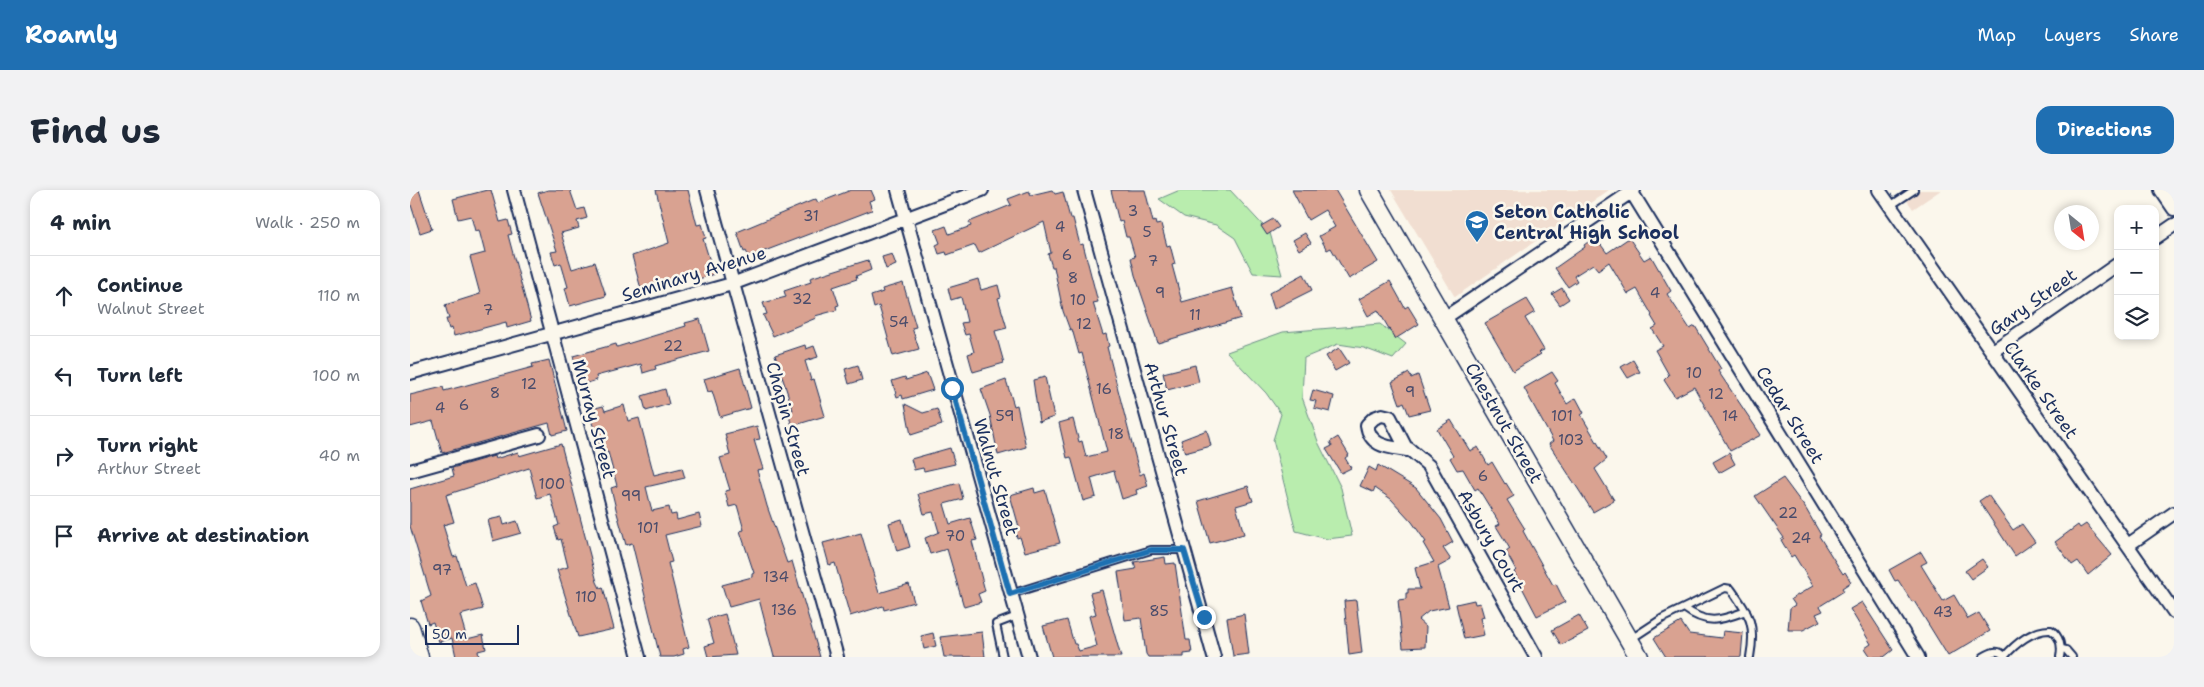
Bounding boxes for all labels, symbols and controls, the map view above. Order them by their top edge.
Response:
text: Roamly [25,19,118,51]
text: Map [1978,23,2016,47]
text: Layers [2044,23,2101,47]
text: Share [2129,23,2179,47]
button: Directions [2036,106,2174,154]
text: Find us [30,107,161,154]
place label: Seton Catholic Central High School [1494,200,1679,245]
house number: 3 [1128,201,1138,221]
north arrow [2054,205,2099,250]
map controls [2114,205,2159,340]
button: + [2114,205,2159,250]
house number: 31 [803,206,819,226]
text: 4 min [50,209,111,237]
school or university icon: Seton Catholic Central High School [1464,209,1490,243]
text: Walk · 250 m [255,212,360,233]
house number: 4 [1055,217,1065,237]
house number: 5 [1142,222,1152,242]
street label: Seminary Avenue [619,241,769,307]
house number: 6 [1062,245,1072,265]
button: − [2114,250,2159,295]
house number: 7 [1148,251,1158,271]
street label: Gary Street [1984,263,2082,341]
house number: 8 [1068,268,1078,288]
text: Continue [97,273,183,298]
icon: ahead [50,282,78,310]
house number: 9 [1155,283,1165,303]
house number: 4 [1650,283,1660,303]
text: 110 m [317,285,360,306]
house number: 32 [792,289,812,309]
house number: 10 [1070,290,1086,310]
button: layers [2114,295,2159,340]
text: Walnut Street [97,298,205,319]
house number: 7 [483,300,493,320]
house number: 11 [1189,305,1201,325]
house number: 54 [889,312,909,332]
house number: 12 [1076,314,1092,334]
house number: 22 [663,336,683,356]
street label: Clarke Street [1998,336,2084,444]
street label: Murray Street [566,356,622,482]
street label: Chestnut Street [1460,358,1548,488]
street label: Chapin Street [760,359,816,479]
street label: Arthur Street [1138,359,1194,479]
icon: left [50,362,78,390]
street label: Cedar Street [1751,362,1830,468]
text: Turn left [97,363,183,388]
house number: 10 [1686,363,1702,383]
text: 100 m [312,365,360,386]
house number: 12 [521,374,537,394]
route start [941,377,964,400]
house number: 16 [1096,379,1112,399]
house number: 9 [1405,382,1415,402]
house number: 8 [490,383,500,403]
house number: 12 [1708,384,1724,404]
house number: 6 [459,395,469,415]
house number: 4 [435,398,445,418]
house number: 59 [996,406,1014,426]
house number: 101 [1551,406,1573,426]
house number: 14 [1722,406,1738,426]
street label: Walnut Street [968,415,1024,539]
house number: 18 [1108,424,1124,444]
house number: 103 [1558,430,1584,450]
text: Turn right [97,433,198,458]
icon: right [50,442,78,470]
text: 40 m [318,445,360,466]
text: Arthur Street [97,458,201,479]
house number: 6 [1478,466,1488,486]
house number: 100 [539,474,565,494]
street label: Asbury Court [1452,485,1530,597]
house number: 99 [621,486,641,506]
house number: 22 [1778,503,1798,523]
house number: 101 [637,518,659,538]
icon: arrive [50,522,78,550]
text: Arrive at destination [97,523,309,548]
house number: 70 [945,526,965,546]
house number: 24 [1791,528,1811,548]
house number: 97 [432,560,452,580]
house number: 134 [763,567,789,587]
house number: 110 [575,587,597,607]
house number: 136 [771,600,797,620]
house number: 85 [1149,601,1169,621]
house number: 43 [1933,602,1953,622]
route end [1193,606,1216,629]
scale bar [425,622,519,645]
text: 50 m [432,625,467,643]

